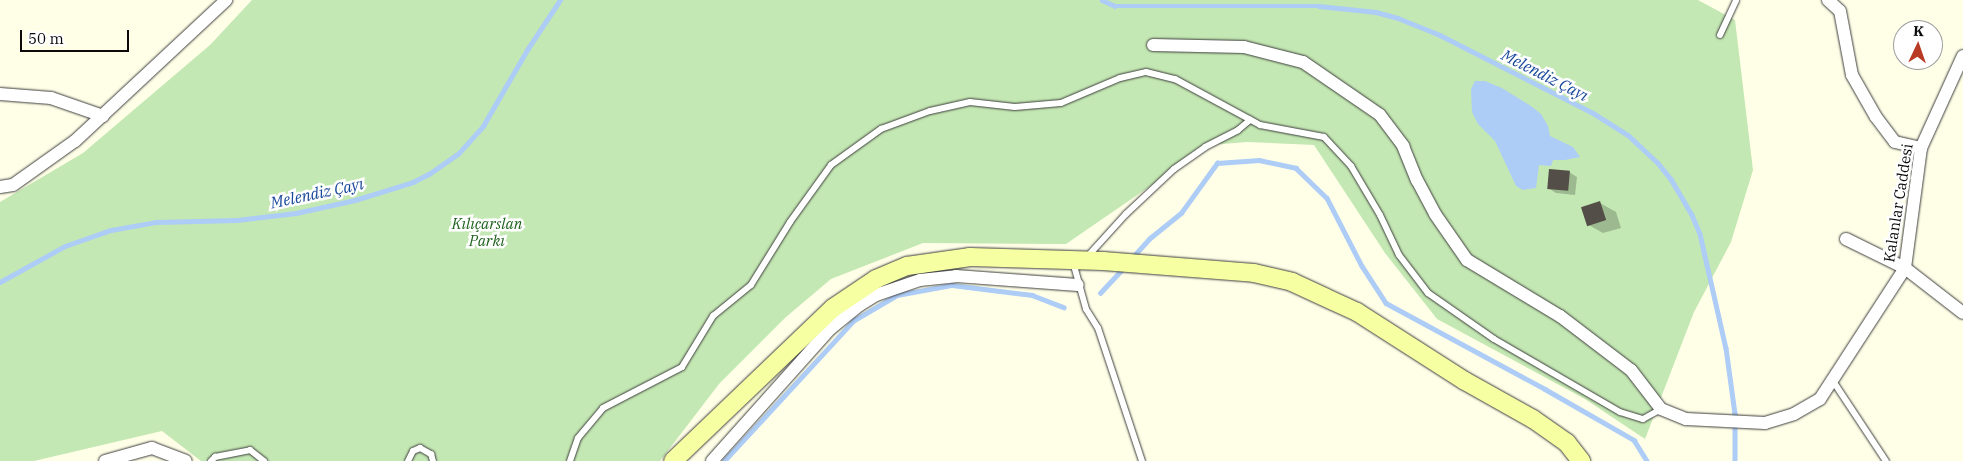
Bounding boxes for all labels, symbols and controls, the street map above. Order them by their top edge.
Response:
scale bar [22,20,131,52]
north arrow [1893,20,1943,70]
text: K [1913,22,1925,40]
text: 50 m [28,29,64,48]
water label: Melendiz Çayı [1498,45,1592,105]
street label: Kalanlar Caddesi [1880,142,1916,264]
water label: Melendiz Çayı [269,174,365,212]
park label: Kılıçarslan Parkı [452,214,522,249]

